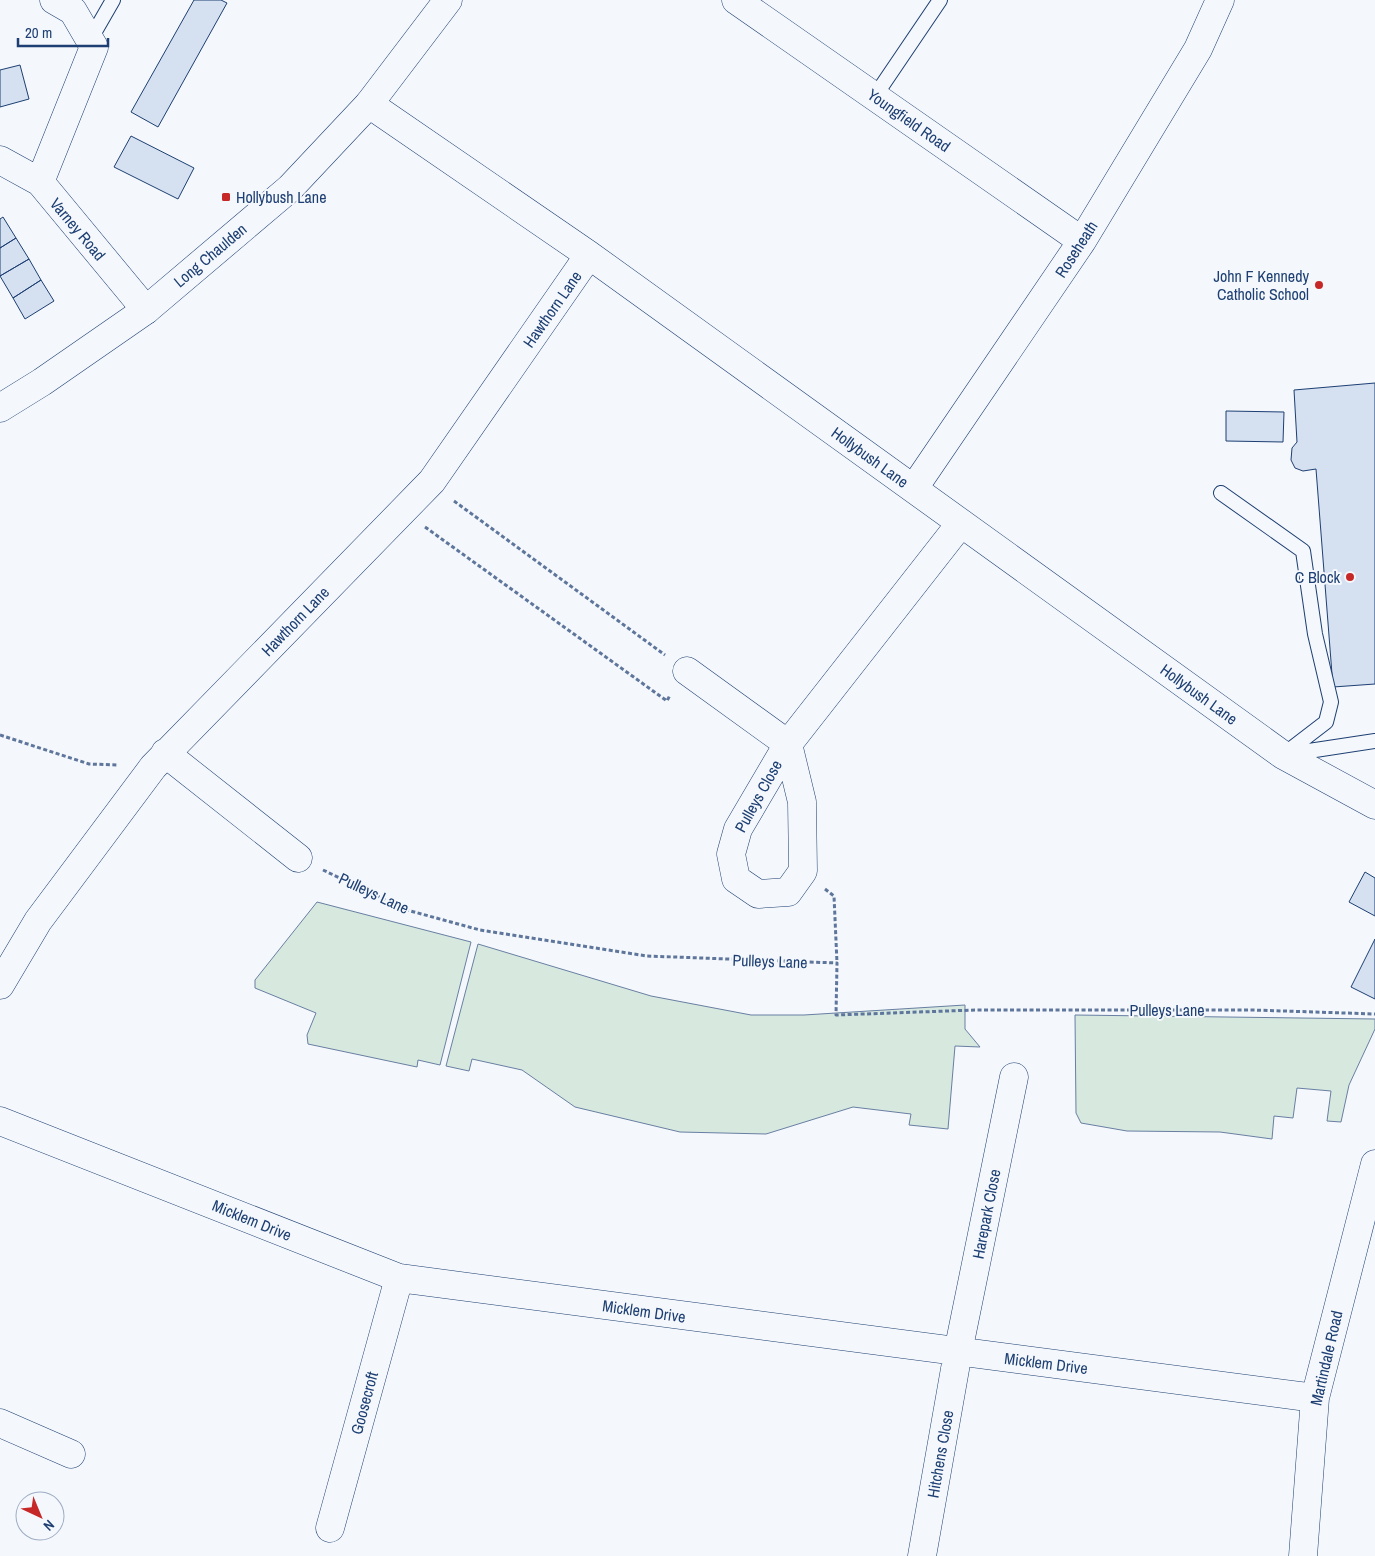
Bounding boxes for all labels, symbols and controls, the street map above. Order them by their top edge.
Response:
scale bar [18,15,108,47]
text: 20 m [25,22,52,43]
street label: Youngfield Road [863,83,955,157]
place label: Hollybush Lane [236,186,326,208]
marker: Hollybush Lane [220,191,232,203]
street label: Varney Road [45,193,111,265]
street label: Roseheath [1049,216,1103,282]
street label: Long Chaulden [169,218,251,292]
place label: John F Kennedy Catholic School [1213,265,1309,305]
street label: Hawthorn Lane [517,266,587,352]
marker: John F Kennedy Catholic School [1313,279,1325,291]
street label: Hollybush Lane [827,422,913,492]
place label: C Block [1295,566,1340,588]
marker: C Block [1344,571,1356,583]
street label: Hawthorn Lane [256,581,334,661]
street label: Hollybush Lane [1156,659,1242,729]
street label: Pulleys Close [729,756,787,836]
street label: Pulleys Lane [335,867,413,919]
street label: Pulleys Lane [732,949,808,973]
street label: Pulleys Lane [1129,999,1205,1021]
street label: Harepark Close [967,1167,1005,1261]
street label: Micklem Drive [209,1194,295,1246]
street label: Micklem Drive [601,1294,687,1328]
street label: Martindale Road [1304,1308,1348,1408]
street label: Micklem Drive [1003,1347,1089,1379]
street label: Goosecroft [345,1369,383,1437]
street label: Hitchens Close [921,1408,959,1500]
north arrow [15,1491,65,1541]
text: N [40,1516,58,1535]

